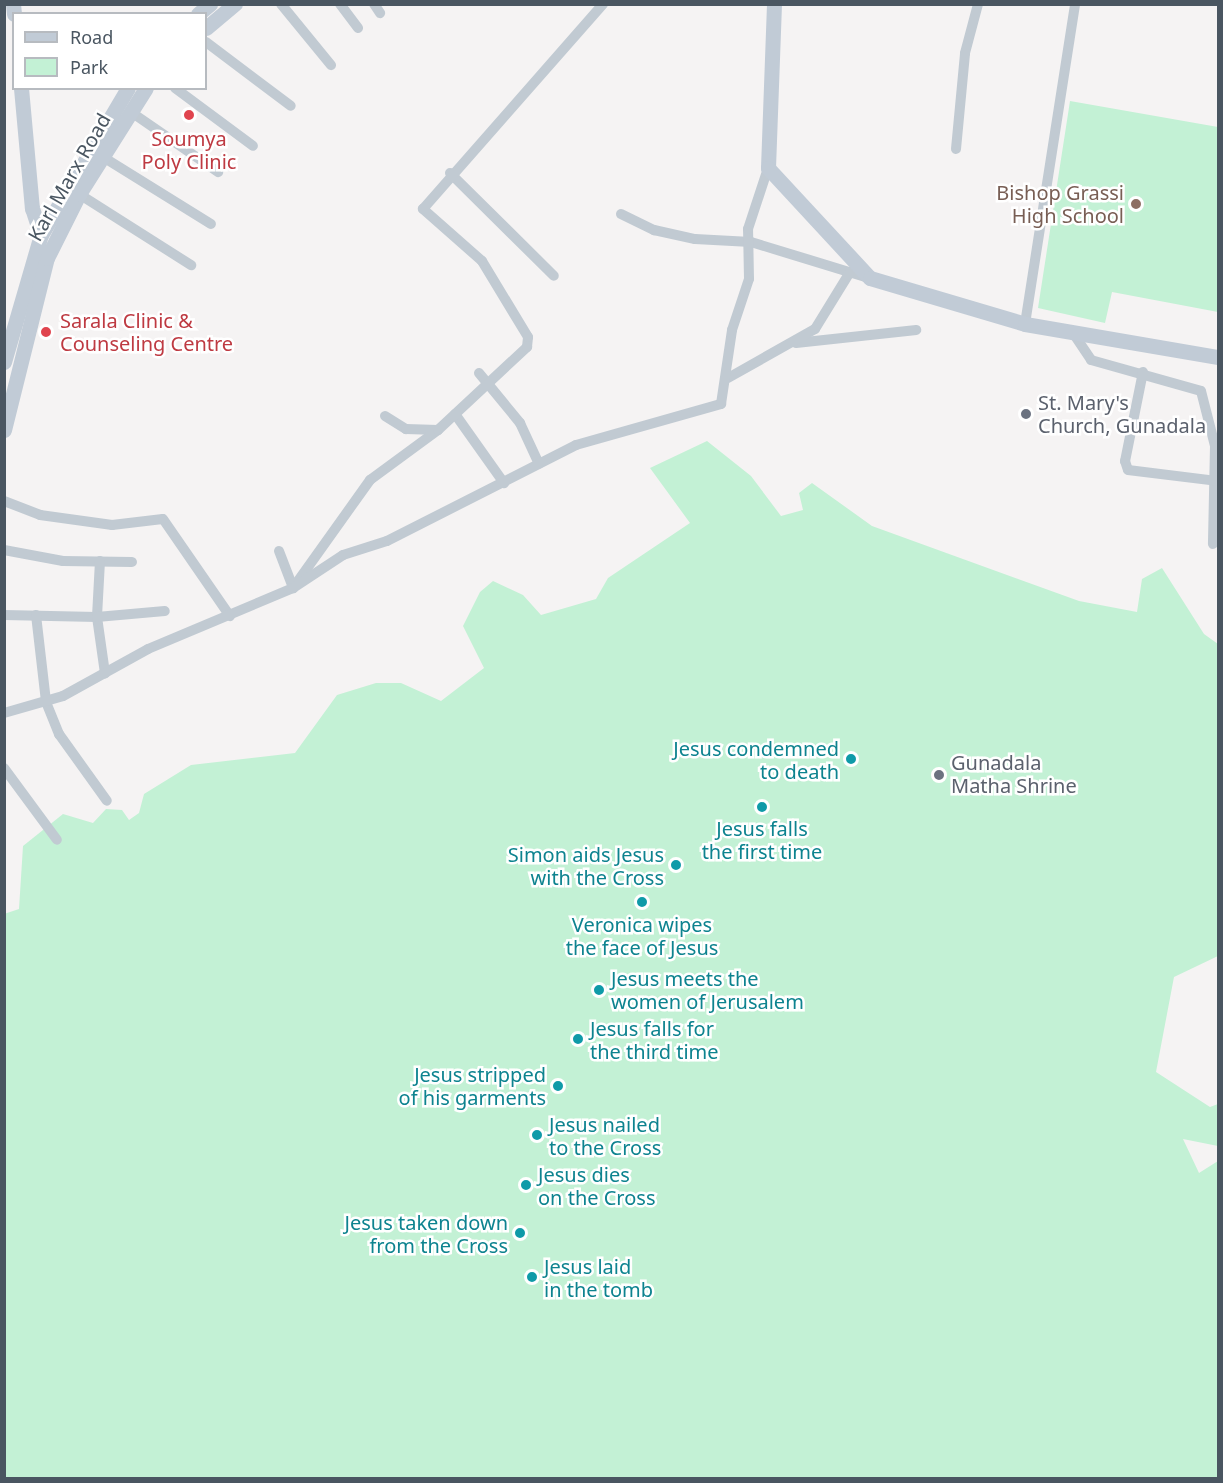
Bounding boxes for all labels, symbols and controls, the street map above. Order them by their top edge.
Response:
legend [12,12,207,90]
text: Road [70,25,113,49]
text: Park [70,55,108,79]
marker: Soumya Poly Clinic [180,106,198,124]
street label: Karl Marx Road [23,109,115,245]
place label: Soumya Poly Clinic [142,126,236,173]
place label: Bishop Grassi High School [996,180,1124,227]
marker: Bishop Grassi High School [1129,197,1143,211]
place label: Sarala Clinic & Counseling Centre [60,308,233,355]
marker: Sarala Clinic & Counseling Centre [37,323,55,341]
place label: St. Mary's Church, Gunadala [1038,390,1206,437]
marker: St. Mary's Church, Gunadala [1019,407,1033,421]
place label: Jesus condemned to death [673,736,839,783]
place label: Gunadala Matha Shrine [951,751,1077,798]
marker: Jesus condemned to death [844,752,858,766]
marker: Gunadala Matha Shrine [932,768,946,782]
marker: Jesus falls the first time [755,800,769,814]
place label: Jesus falls the first time [702,816,822,863]
place label: Simon aids Jesus with the Cross [508,842,664,889]
marker: Simon aids Jesus with the Cross [669,858,683,872]
marker: Veronica wipes the face of Jesus [635,895,649,909]
place label: Veronica wipes the face of Jesus [566,912,718,959]
place label: Jesus meets the women of Jerusalem [611,966,804,1013]
marker: Jesus meets the women of Jerusalem [592,983,606,997]
place label: Jesus falls for the third time [590,1016,719,1063]
marker: Jesus falls for the third time [571,1032,585,1046]
place label: Jesus stripped of his garments [399,1062,546,1109]
marker: Jesus stripped of his garments [551,1079,565,1093]
place label: Jesus nailed to the Cross [549,1112,661,1159]
marker: Jesus nailed to the Cross [530,1128,544,1142]
place label: Jesus dies on the Cross [538,1162,655,1209]
marker: Jesus dies on the Cross [519,1178,533,1192]
place label: Jesus taken down from the Cross [345,1210,508,1257]
marker: Jesus taken down from the Cross [513,1226,527,1240]
place label: Jesus laid in the tomb [544,1254,653,1301]
marker: Jesus laid in the tomb [525,1270,539,1284]

